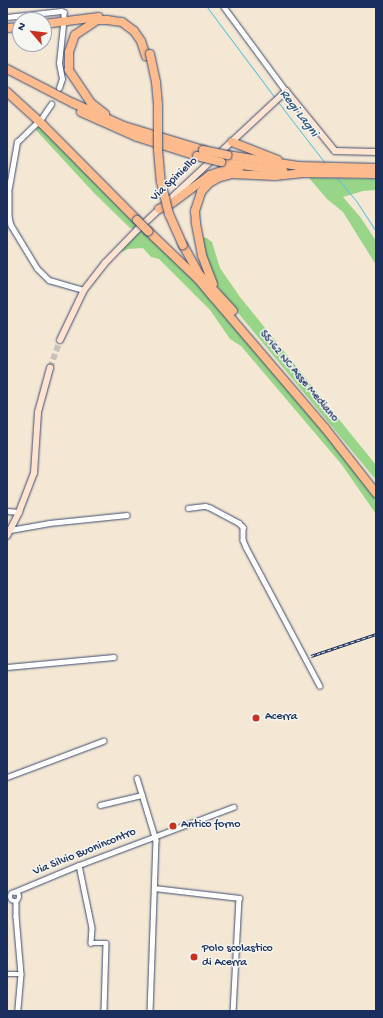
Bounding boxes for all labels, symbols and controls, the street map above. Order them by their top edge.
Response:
north arrow [12,12,52,52]
text: N [15,21,29,33]
water label: Regi Lagni [275,87,321,141]
street label: Via Spiniello [149,155,201,205]
street label: SS162 NC Asse Mediano [255,328,341,426]
place label: Acerra [265,711,298,725]
marker: Acerra [250,712,262,724]
place label: Antico forno [181,819,241,833]
marker: Antico forno [168,821,178,831]
street label: Via Silvio Buonincontro [31,826,139,880]
place label: Polo scolastico di Acerra [202,943,273,971]
marker: Polo scolastico di Acerra [189,952,199,962]

